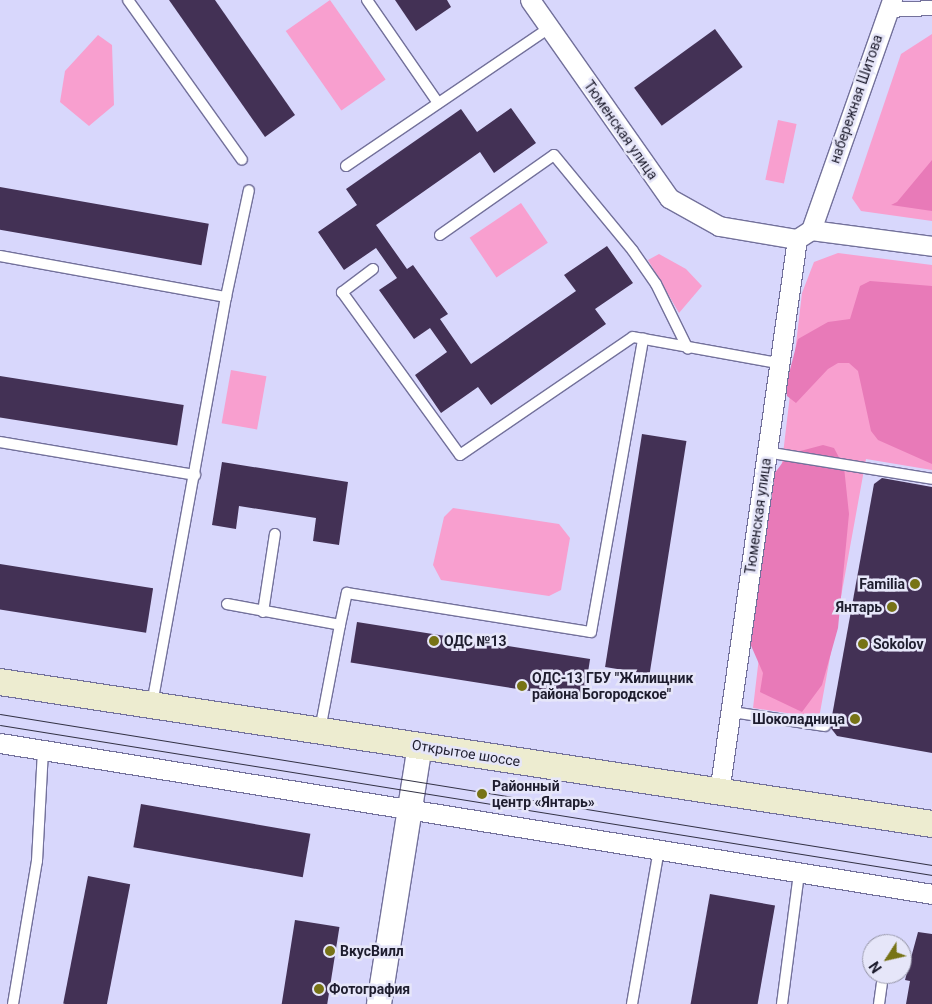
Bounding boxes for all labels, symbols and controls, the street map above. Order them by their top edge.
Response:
street label: набережная Шитова [826,32,886,166]
street label: Тюменская улица [581,77,661,183]
street label: Тюменская улица [742,457,774,575]
place label: Familia [859,576,905,592]
marker: Familia [909,578,921,590]
place label: Янтарь [836,599,882,615]
marker: Янтарь [886,601,898,613]
place label: ОДС №13 [444,633,507,649]
marker: ОДС №13 [428,635,440,647]
place label: Sokolov [873,636,923,652]
marker: Sokolov [857,638,869,650]
place label: ОДС-13 ГБУ "Жилищник района Богородское" [532,670,693,702]
marker: ОДС-13 ГБУ "Жилищник района Богородское" [516,680,528,692]
place label: Шоколадница [752,711,845,727]
marker: Шоколадница [849,713,861,725]
street label: Открытое шоссе [411,736,521,770]
place label: Районный центр «Янтарь» [492,778,595,810]
marker: Районный центр «Янтарь» [476,788,488,800]
north arrow [862,934,912,984]
place label: ВкусВилл [340,943,404,959]
marker: ВкусВилл [324,945,336,957]
text: N [866,958,885,976]
place label: Фотография [329,981,410,997]
marker: Фотография [313,983,325,995]

